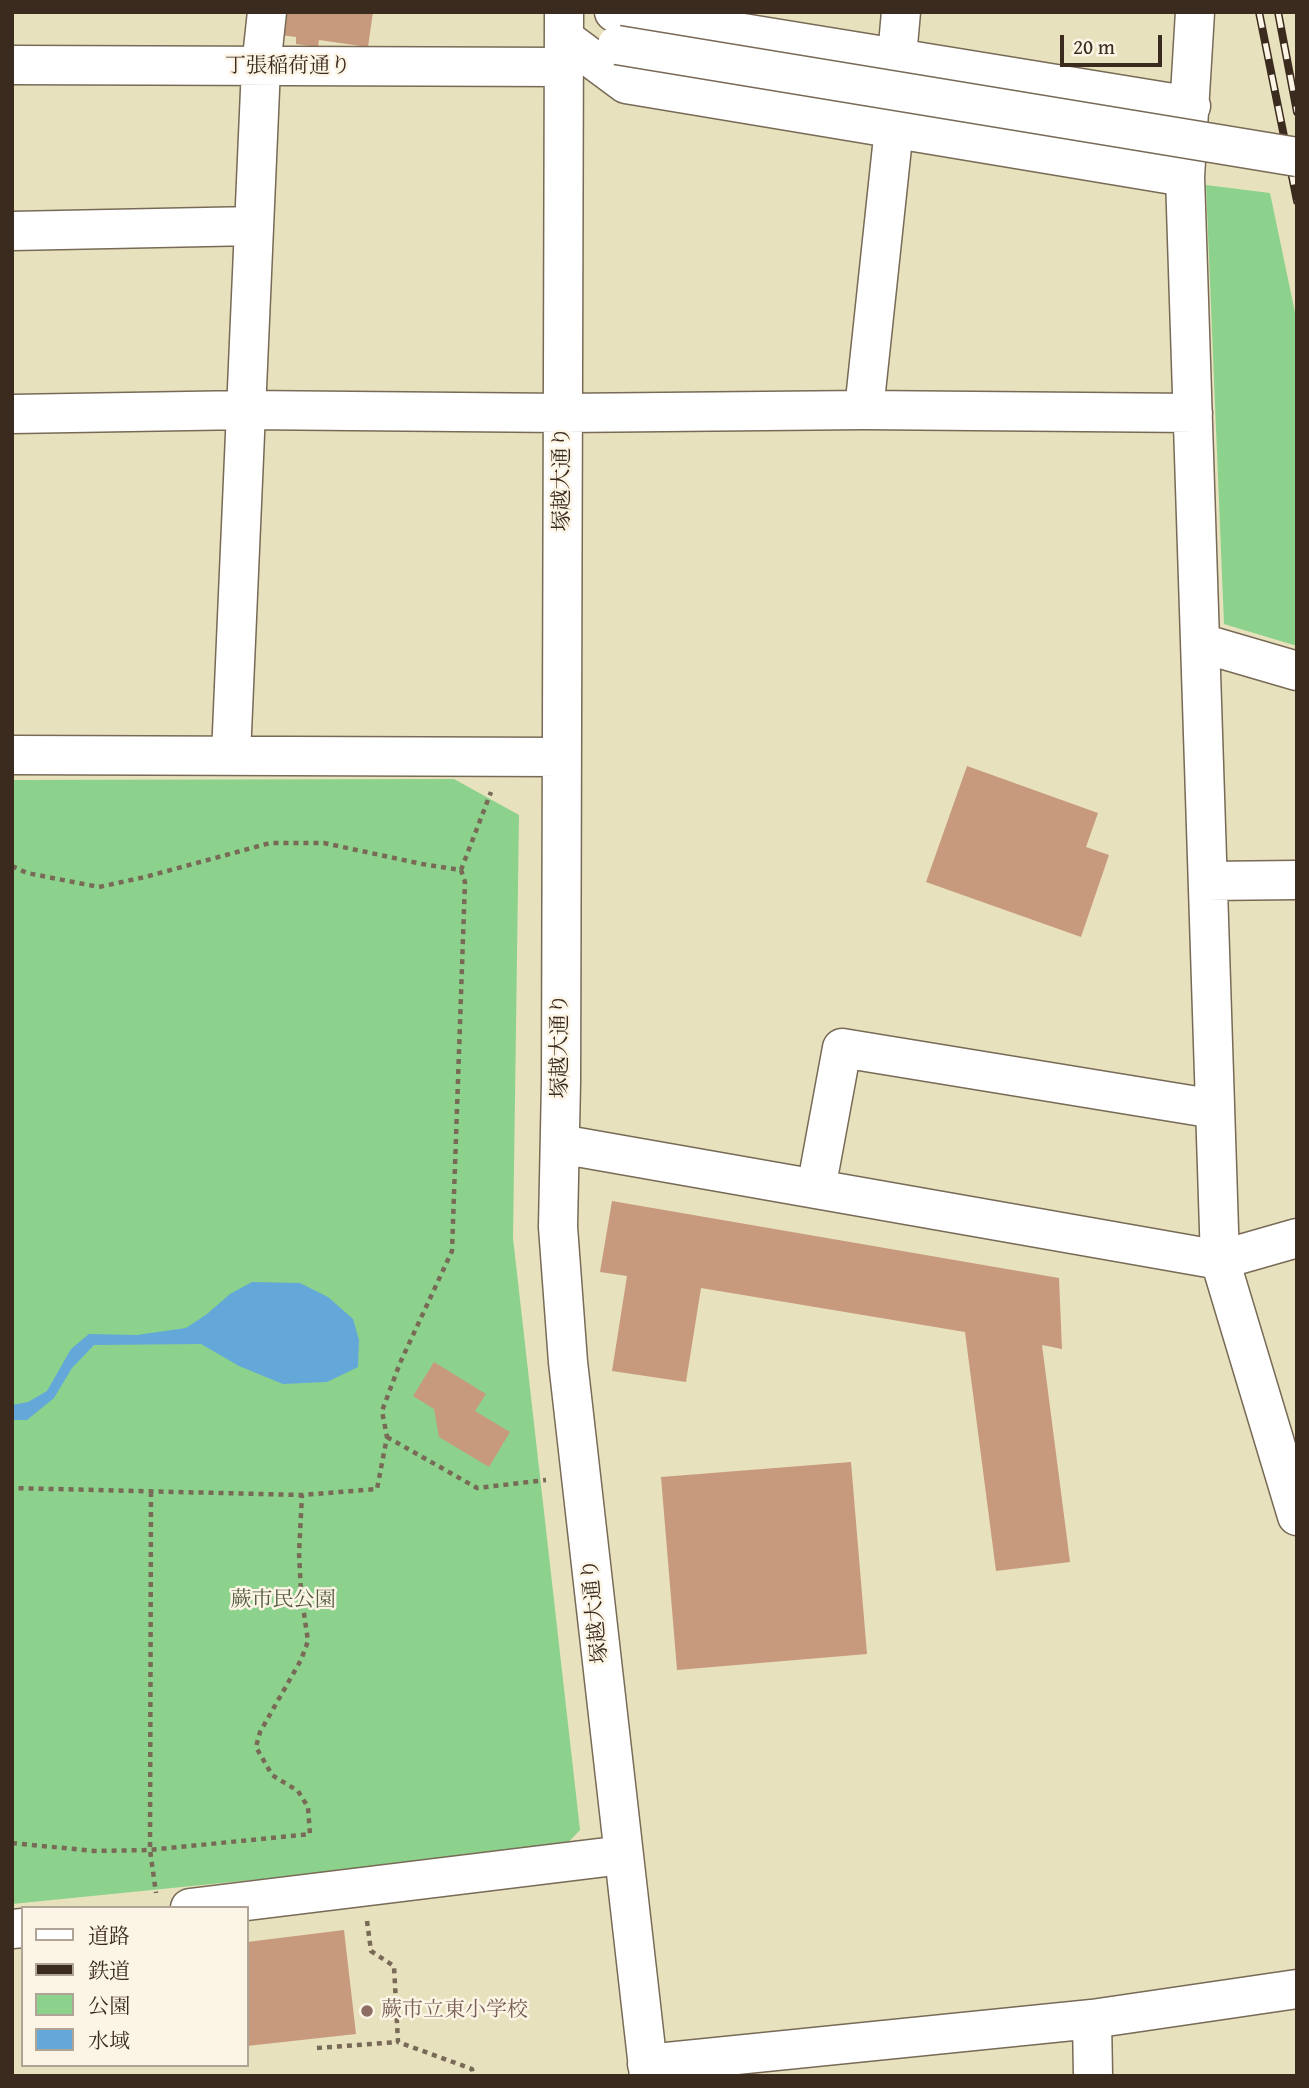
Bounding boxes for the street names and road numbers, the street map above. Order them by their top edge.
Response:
street label: 丁張稲荷通り [225,54,351,80]
street label: 塚越大通り [550,427,576,531]
street label: 塚越大通り [548,994,574,1098]
street label: 塚越大通り [578,1557,614,1665]

